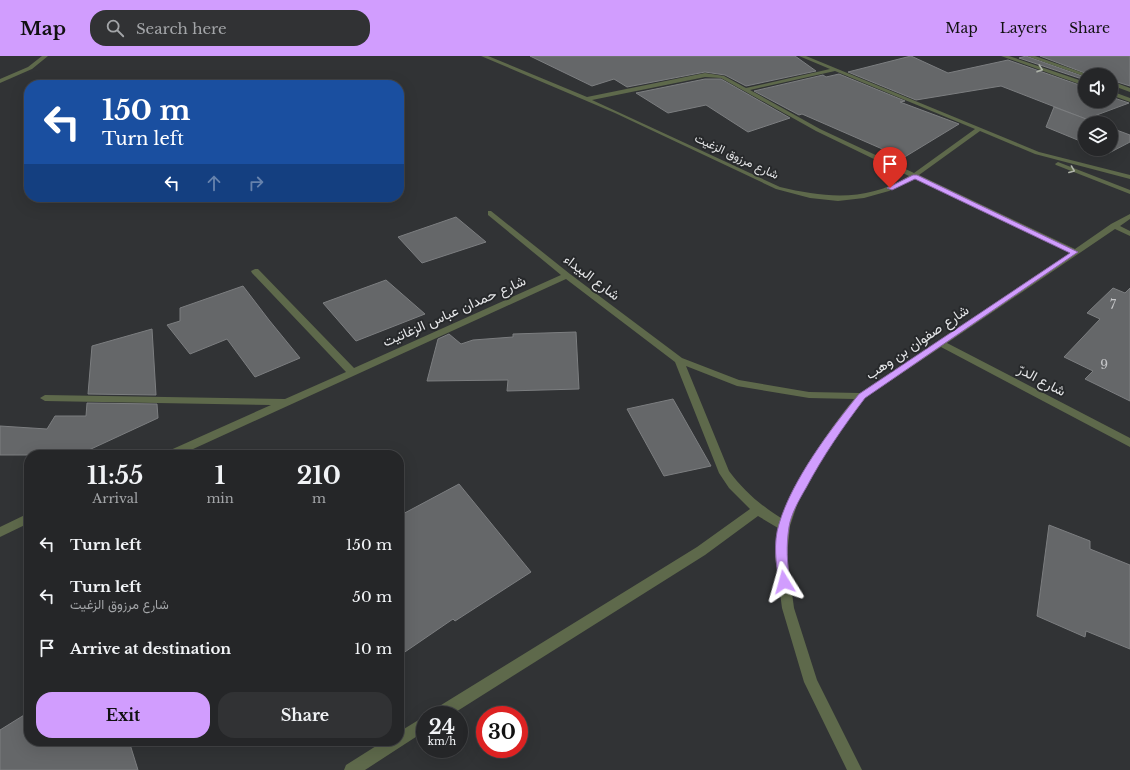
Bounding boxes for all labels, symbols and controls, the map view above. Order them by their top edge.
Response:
search box [90,10,370,46]
text: Map [20,17,66,40]
icon: search [104,17,126,39]
text: Search here [136,19,227,38]
text: Map [945,19,978,37]
text: Layers [1000,19,1047,37]
text: Share [1069,19,1110,37]
one-way arrow [1037,64,1044,72]
map controls [1078,68,1118,156]
button: sound [1078,68,1118,108]
text: 150 m [102,93,190,128]
icon: left [36,96,88,148]
button: layers [1078,116,1118,156]
text: Turn left [102,128,184,150]
street label: شارع مرزوق الزغيت [692,130,781,184]
pin [873,147,907,188]
icon: arrive [879,153,901,175]
one-way arrow [1068,165,1075,173]
icon: left [161,172,183,194]
icon: ahead [203,172,225,194]
icon: right [245,172,267,194]
street label: شارع البيداء [559,250,624,306]
street label: شارع حمدان عباس الزغاتيت [379,271,529,353]
house number: 7 [1110,297,1117,312]
street label: شارع صفوان بن وهب [862,301,973,385]
house number: 9 [1100,357,1108,372]
street label: شارع الدرّ [1013,359,1069,402]
text: 11:55 [87,461,143,490]
text: 1 [215,461,225,490]
text: 210 [297,461,341,490]
text: Arrival [92,490,138,507]
text: min [206,490,234,507]
text: m [312,490,326,507]
icon: left [36,533,58,555]
text: Turn left [70,535,141,554]
text: 150 m [346,535,392,554]
position arrow [763,561,805,603]
text: Turn left [70,577,141,596]
icon: left [36,585,58,607]
text: 50 m [352,587,392,606]
text: شارع مرزوق الزغيت [70,596,169,613]
icon: arrive [36,637,58,659]
text: Arrive at destination [70,639,231,658]
text: 10 m [354,639,392,658]
button: Exit [36,692,210,738]
button: Share [218,692,392,738]
speed limit sign: 30 [476,706,528,758]
text: 24 [429,715,455,739]
text: km/h [428,735,456,748]

